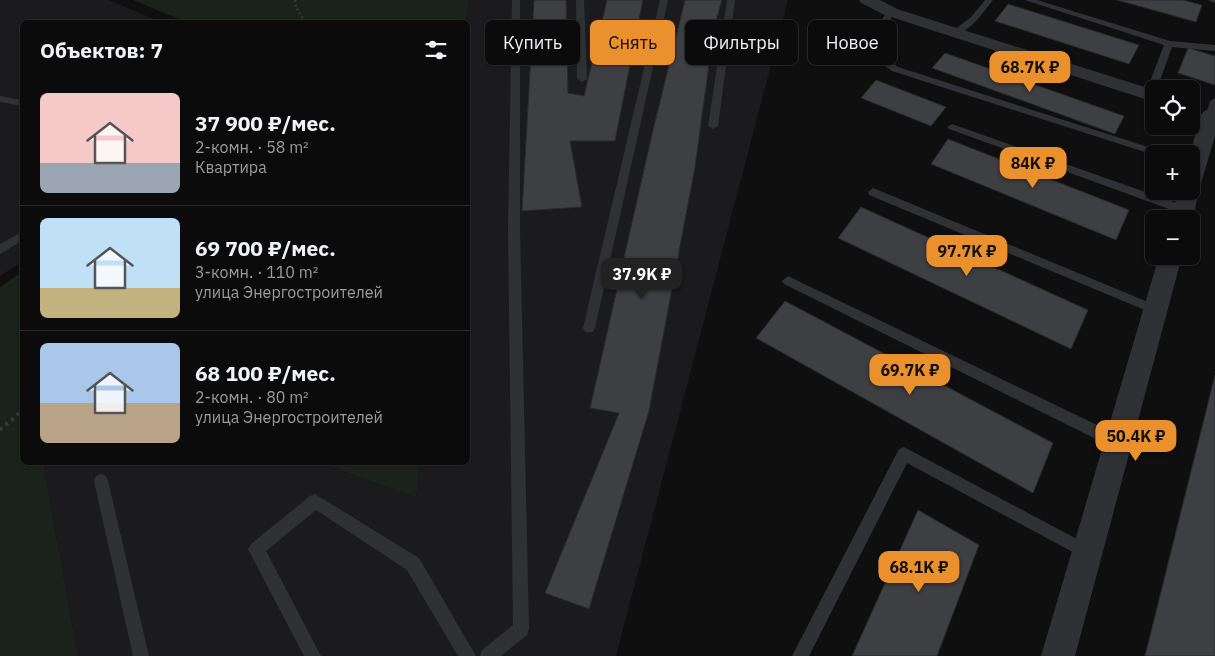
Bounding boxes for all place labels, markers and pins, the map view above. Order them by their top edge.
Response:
pin: 68.7K ₽ [984,51,1076,93]
pin: 84K ₽ [998,146,1068,189]
pin: 97.7K ₽ [921,234,1013,277]
pin: 37.9K ₽ [596,258,688,300]
pin: 69.7K ₽ [864,354,956,396]
pin: 50.4K ₽ [1090,420,1182,462]
pin: 68.1K ₽ [873,550,965,593]

